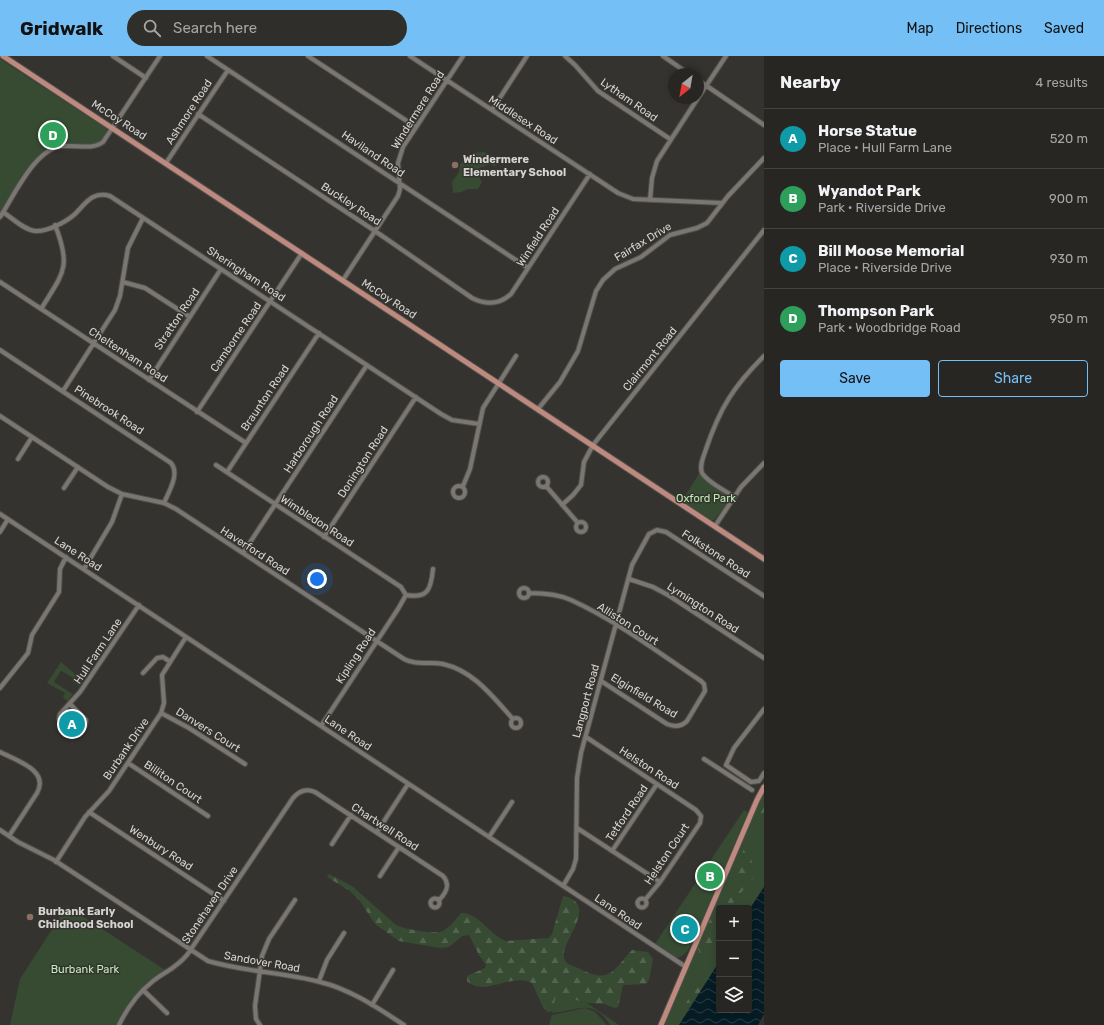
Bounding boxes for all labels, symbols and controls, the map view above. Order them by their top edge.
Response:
search box [127,10,407,46]
text: Gridwalk [20,17,103,40]
icon: search [141,17,163,39]
text: Search here [173,19,257,37]
text: Map [907,20,934,37]
text: Directions [956,20,1022,37]
text: Saved [1044,20,1084,37]
street label: Windermere Road [389,68,447,152]
north arrow [668,68,704,104]
text: Nearby [780,72,841,92]
text: 4 results [1035,75,1088,90]
street label: Lytham Road [598,76,660,124]
street label: Ashmore Road [163,77,215,147]
street label: Middlesex Road [486,93,560,147]
street label: McCoy Road [89,97,149,143]
pin: D [40,120,66,150]
text: Horse Statue [818,122,917,140]
street label: Haviland Road [339,128,407,180]
text: A [788,131,798,146]
text: 520 m [1050,131,1088,146]
text: Place · Hull Farm Lane [818,140,952,155]
place label: Windermere Elementary School [463,153,566,179]
marker: Windermere Elementary School [450,160,460,170]
street label: Buckley Road [319,180,383,228]
text: Wyandot Park [818,182,921,200]
text: B [788,191,798,206]
text: 900 m [1049,191,1088,206]
text: Park · Riverside Drive [818,200,946,215]
street label: Winfield Road [514,205,562,269]
street label: Fairfax Drive [612,220,674,264]
text: Bill Moose Memorial [818,242,964,260]
street label: Sheringham Road [204,244,288,304]
text: C [788,251,798,266]
text: 930 m [1050,251,1088,266]
text: Place · Riverside Drive [818,260,952,275]
street label: McCoy Road [359,276,419,322]
street label: Stratton Road [152,286,202,352]
street label: Camborne Road [208,299,264,375]
text: Thompson Park [818,302,934,320]
text: D [788,311,798,326]
text: 950 m [1050,311,1088,326]
text: Park · Woodbridge Road [818,320,961,335]
street label: Clairmont Road [620,324,680,394]
street label: Cheltenham Road [86,325,170,385]
button: Save [780,360,930,397]
button: Share [938,360,1088,397]
street label: Braunton Road [238,363,292,433]
street label: Pinebrook Road [72,383,146,437]
street label: Harborough Road [281,393,341,475]
street label: Donington Road [335,424,391,500]
street label: Wimbledon Road [278,492,356,550]
park label: Oxford Park [676,492,736,505]
street label: Haverford Road [218,524,292,578]
street label: Folkstone Road [679,527,753,581]
street label: Lane Road [52,534,104,574]
your location [307,569,327,589]
street label: Lymington Road [665,580,741,636]
street label: Alliston Court [595,600,662,648]
street label: Hull Farm Lane [71,616,125,686]
street label: Kipling Road [333,626,379,686]
street label: Langport Road [570,663,602,739]
street label: Elginfield Road [608,671,680,721]
street label: Danvers Court [173,705,243,755]
pin: A [59,709,85,739]
street label: Lane Road [322,713,374,753]
street label: Burbank Drive [100,715,152,783]
street label: Helston Road [617,744,681,792]
street label: Billiton Court [142,758,205,806]
street label: Tetford Road [603,782,651,844]
street label: Chartwell Road [349,800,421,854]
street label: Helston Court [642,820,693,887]
street label: Wenbury Road [127,823,195,873]
pin: B [697,861,723,891]
street label: Stonehaven Drive [179,864,241,946]
street label: Lane Road [592,892,644,932]
place label: Burbank Early Childhood School [38,905,134,931]
map controls [716,905,752,1013]
button: + [716,905,752,941]
marker: Burbank Early Childhood School [25,912,35,922]
pin: C [672,914,698,944]
button: − [716,941,752,977]
street label: Sandover Road [223,949,301,975]
park label: Burbank Park [51,963,120,976]
button: layers [716,977,752,1013]

